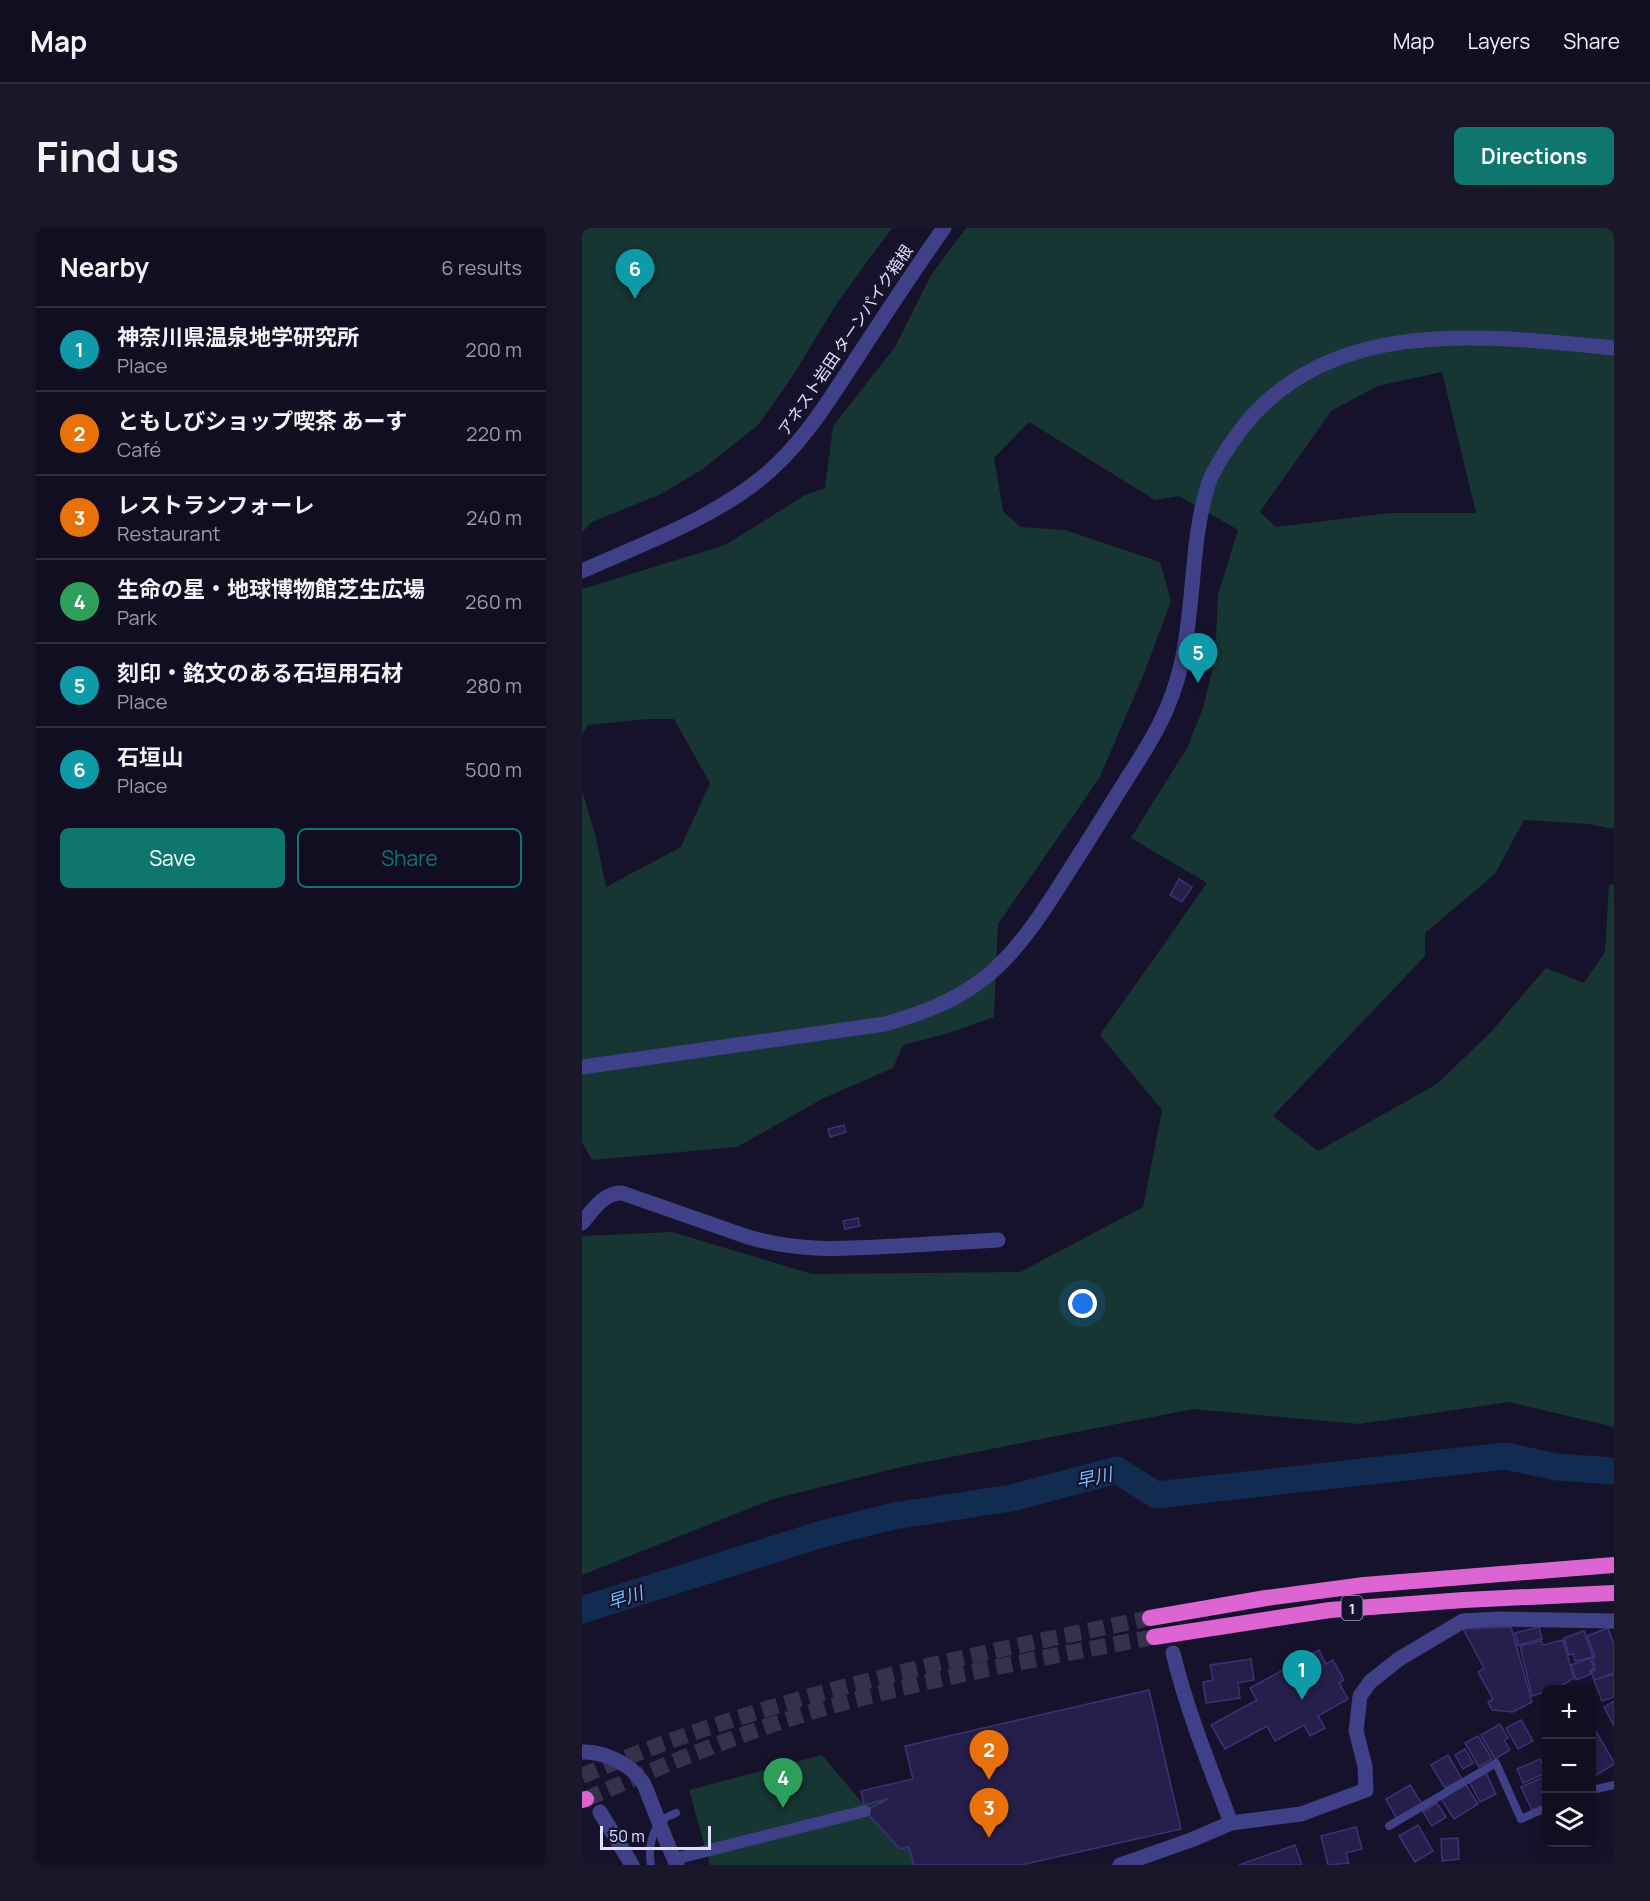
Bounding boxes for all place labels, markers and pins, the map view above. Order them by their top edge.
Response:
pin: 6 [616,250,654,299]
pin: 5 [1178,634,1218,683]
pin: 1 [1282,1650,1322,1700]
pin: 2 [970,1730,1008,1780]
pin: 4 [764,1758,802,1808]
pin: 3 [970,1788,1008,1838]

